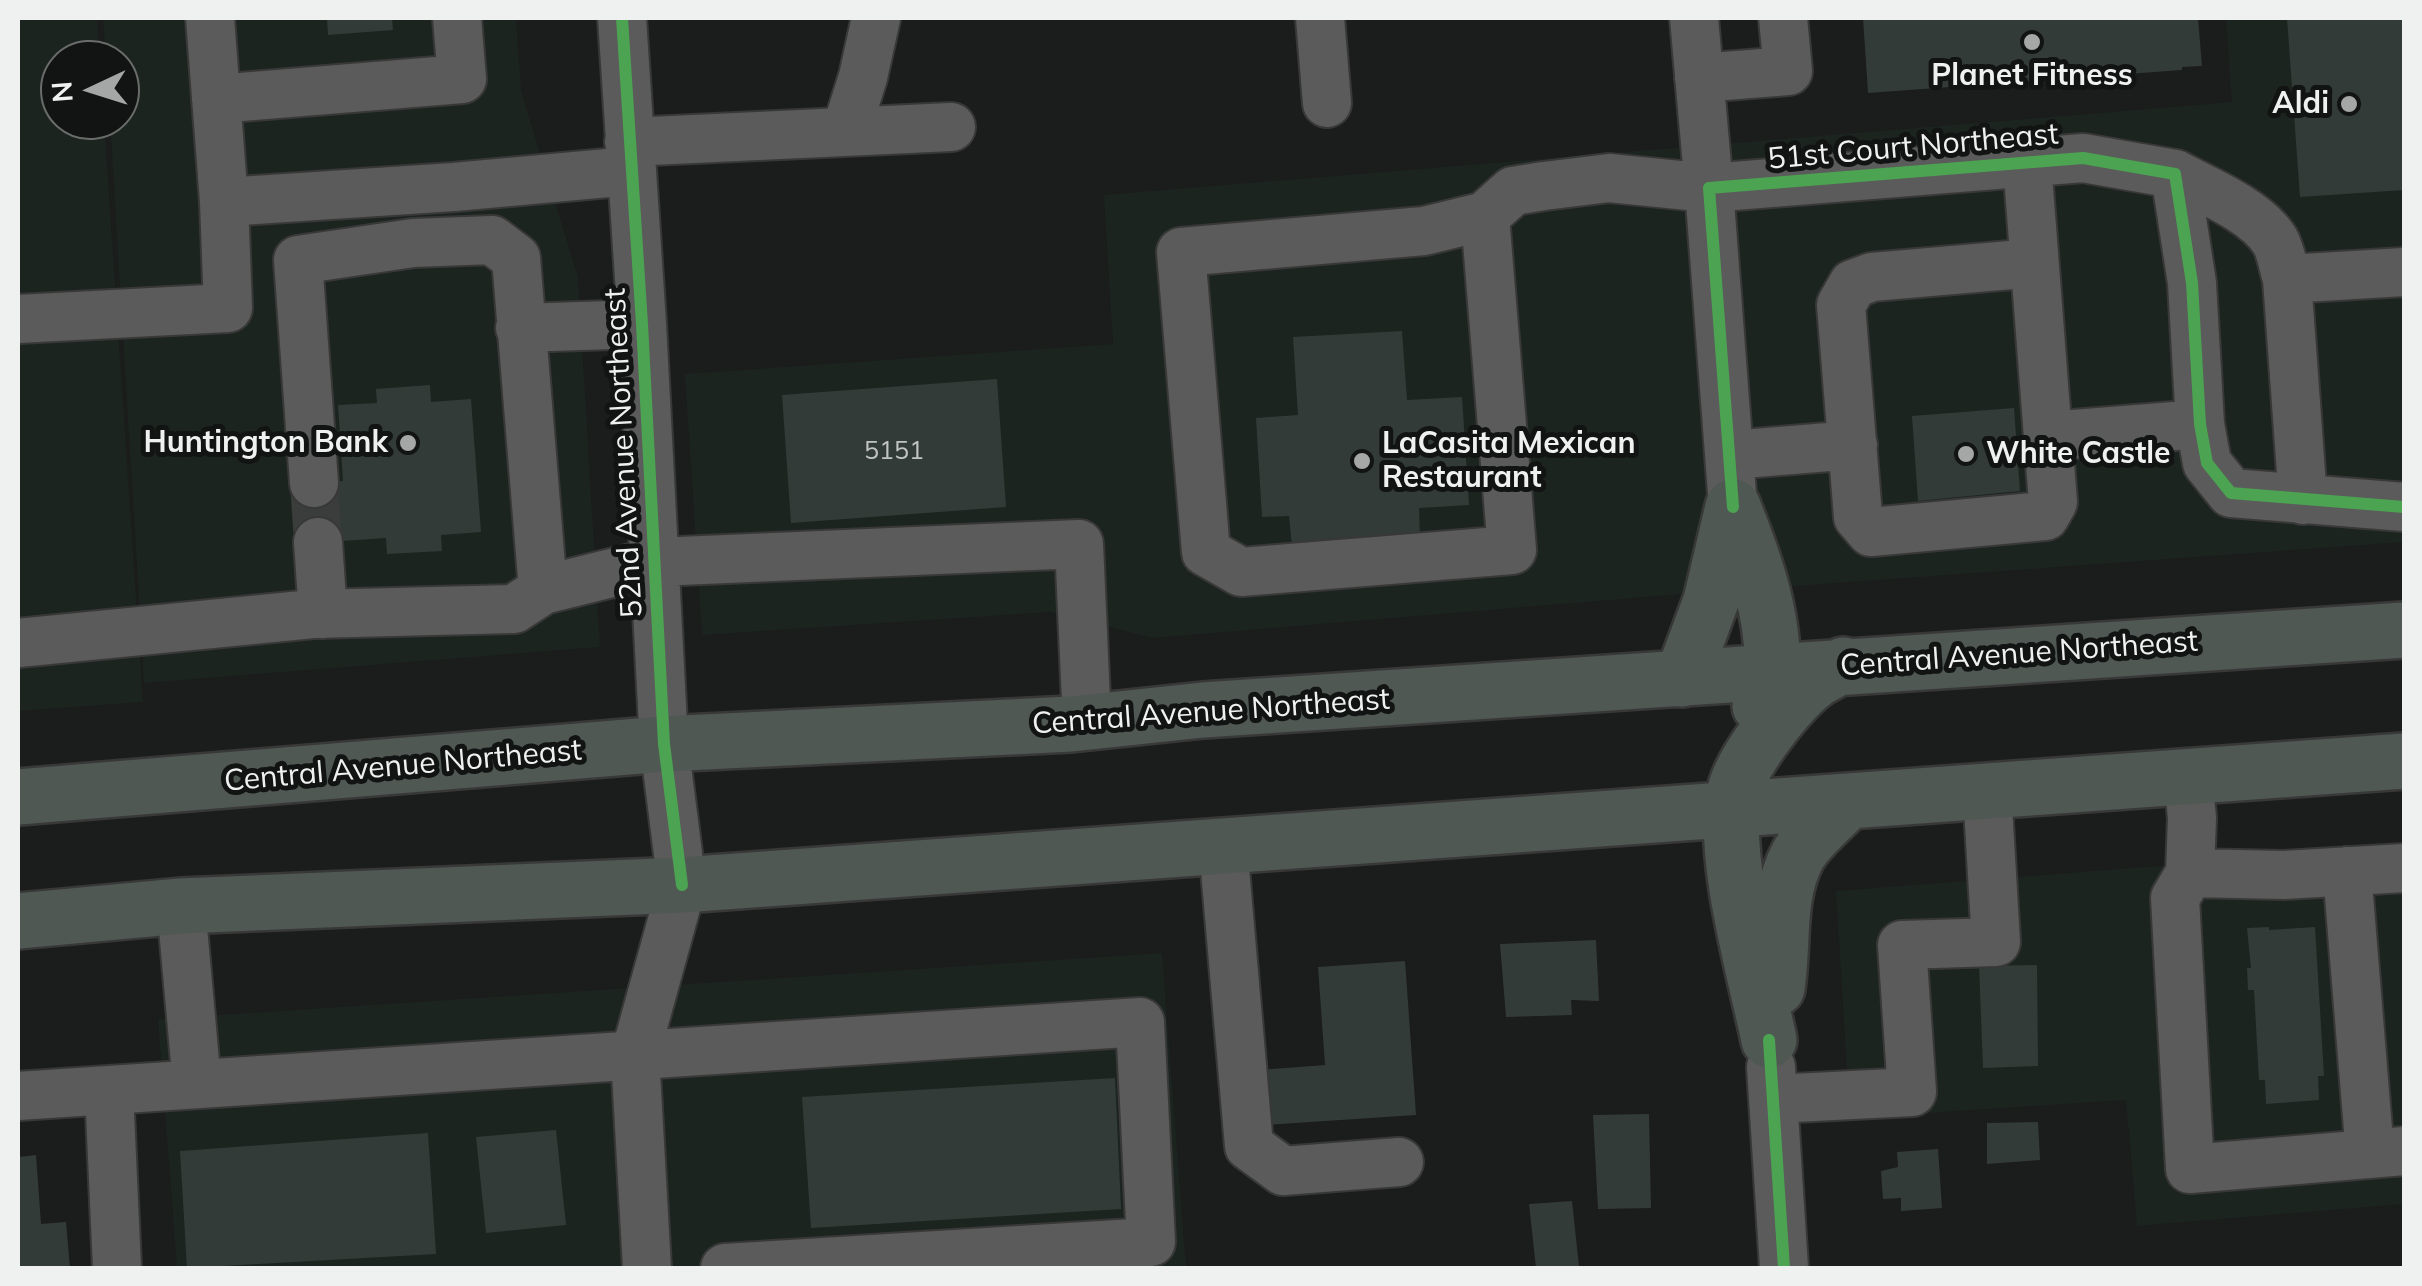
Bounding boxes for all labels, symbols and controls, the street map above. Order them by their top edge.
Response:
marker: Planet Fitness [2021,31,2043,53]
north arrow [40,40,140,140]
place label: Planet Fitness [1931,58,2133,94]
text: N [43,80,80,104]
place label: Aldi [2272,86,2329,122]
marker: Aldi [2338,93,2360,115]
street label: 51st Court Northeast [1766,116,2060,178]
street label: 52nd Avenue Northeast [597,287,651,619]
place label: Huntington Bank [144,425,388,461]
place label: LaCasita Mexican Restaurant [1382,426,1636,496]
marker: Huntington Bank [397,432,419,454]
house number: 5151 [864,436,924,466]
place label: White Castle [1986,436,2171,472]
marker: White Castle [1955,443,1977,465]
marker: LaCasita Mexican Restaurant [1351,450,1373,472]
street label: Central Avenue Northeast [1839,624,2199,684]
street label: Central Avenue Northeast [1031,682,1391,742]
street label: Central Avenue Northeast [223,732,583,800]

